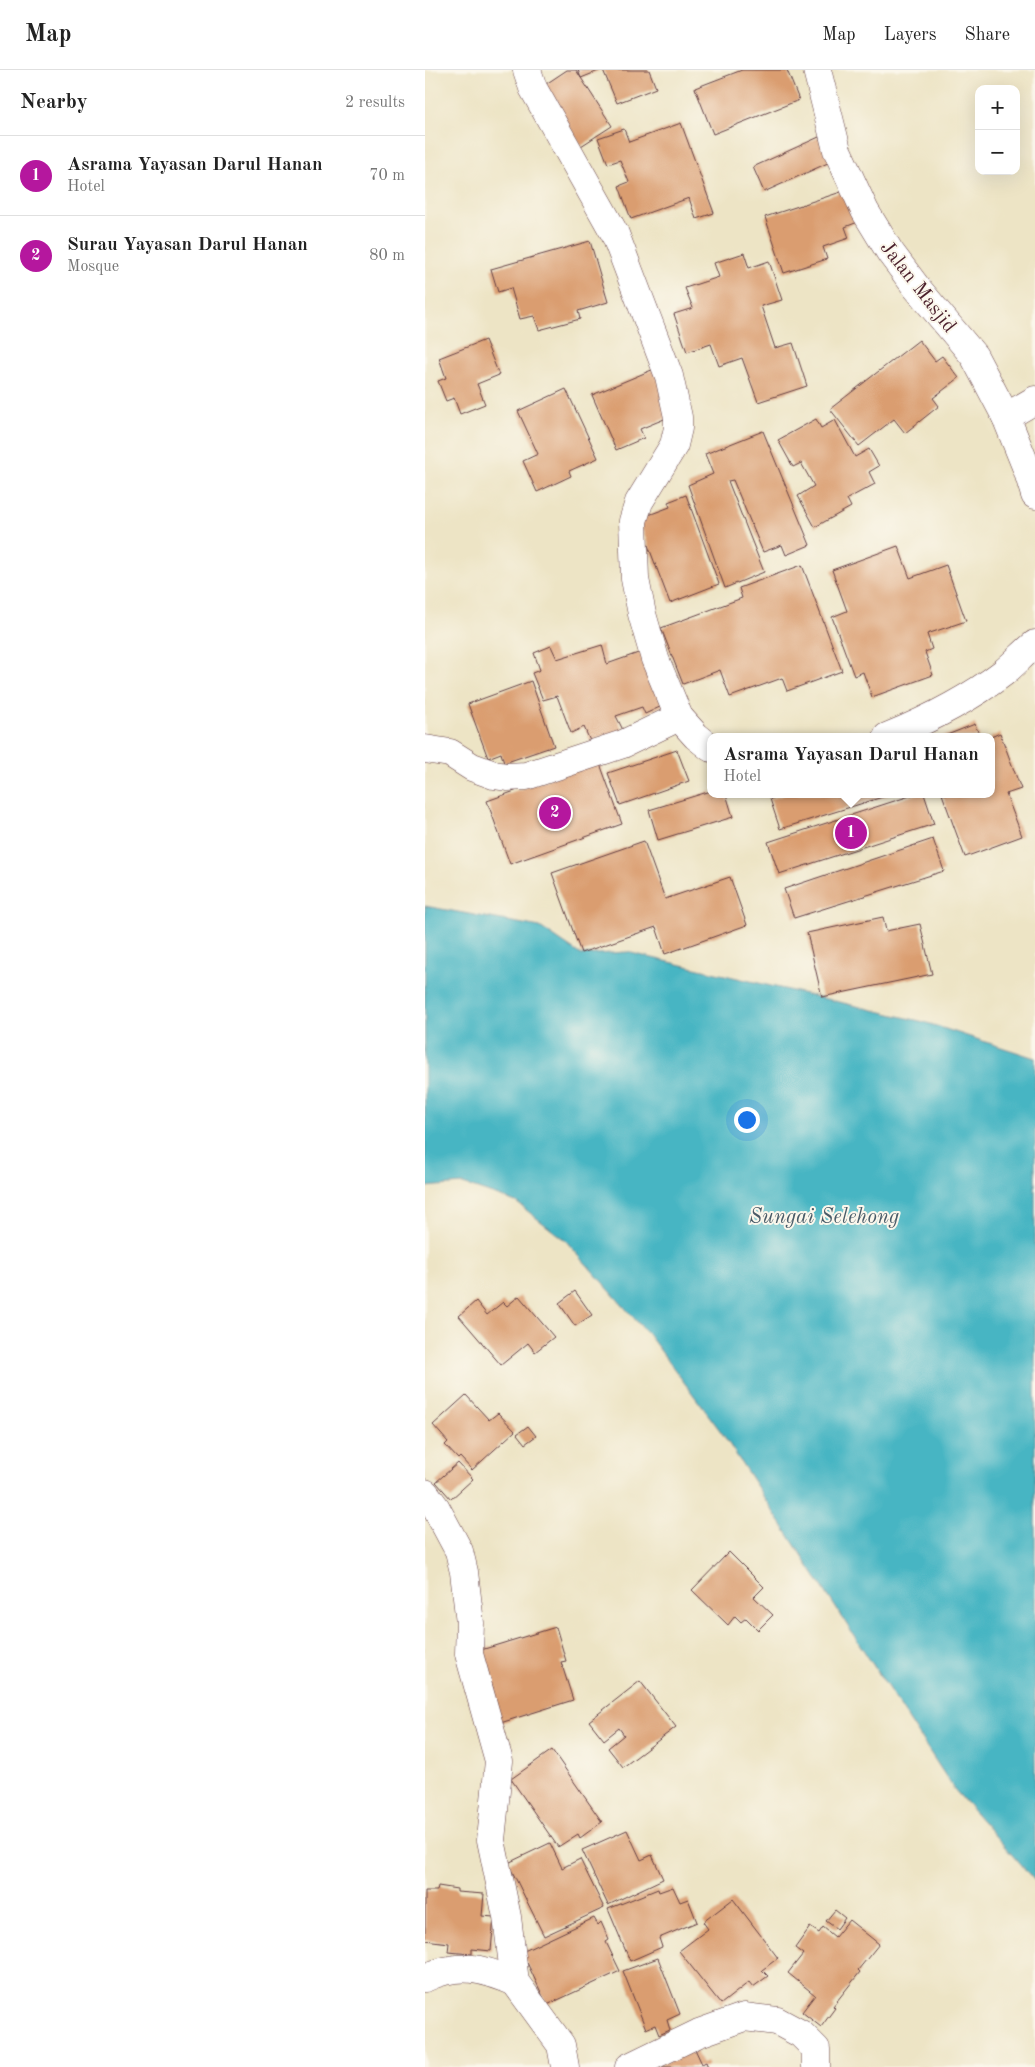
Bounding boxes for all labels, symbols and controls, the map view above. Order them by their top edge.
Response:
text: Map [25,23,72,47]
text: Map [822,26,856,44]
text: Layers [884,26,936,44]
text: Share [964,26,1010,44]
map controls [975,85,1020,175]
button: + [975,85,1020,130]
text: Nearby [20,92,88,113]
text: 2 results [345,95,405,111]
button: − [975,130,1020,175]
text: Asrama Yayasan Darul Hanan [67,156,323,175]
text: 1 [31,168,41,184]
text: 70 m [369,168,405,184]
text: Hotel [67,179,105,195]
text: Surau Yayasan Darul Hanan [67,236,308,255]
street label: Jalan Masjid [876,238,959,337]
text: 2 [31,248,41,264]
text: 80 m [369,248,405,264]
text: Mosque [67,259,119,275]
popup [707,733,995,798]
text: Asrama Yayasan Darul Hanan [723,746,979,765]
text: Hotel [723,769,761,785]
pin: 2 [539,794,571,832]
pin: 1 [835,814,867,852]
your location [734,1107,760,1133]
water label: Sungai Selehong [749,1207,899,1228]

